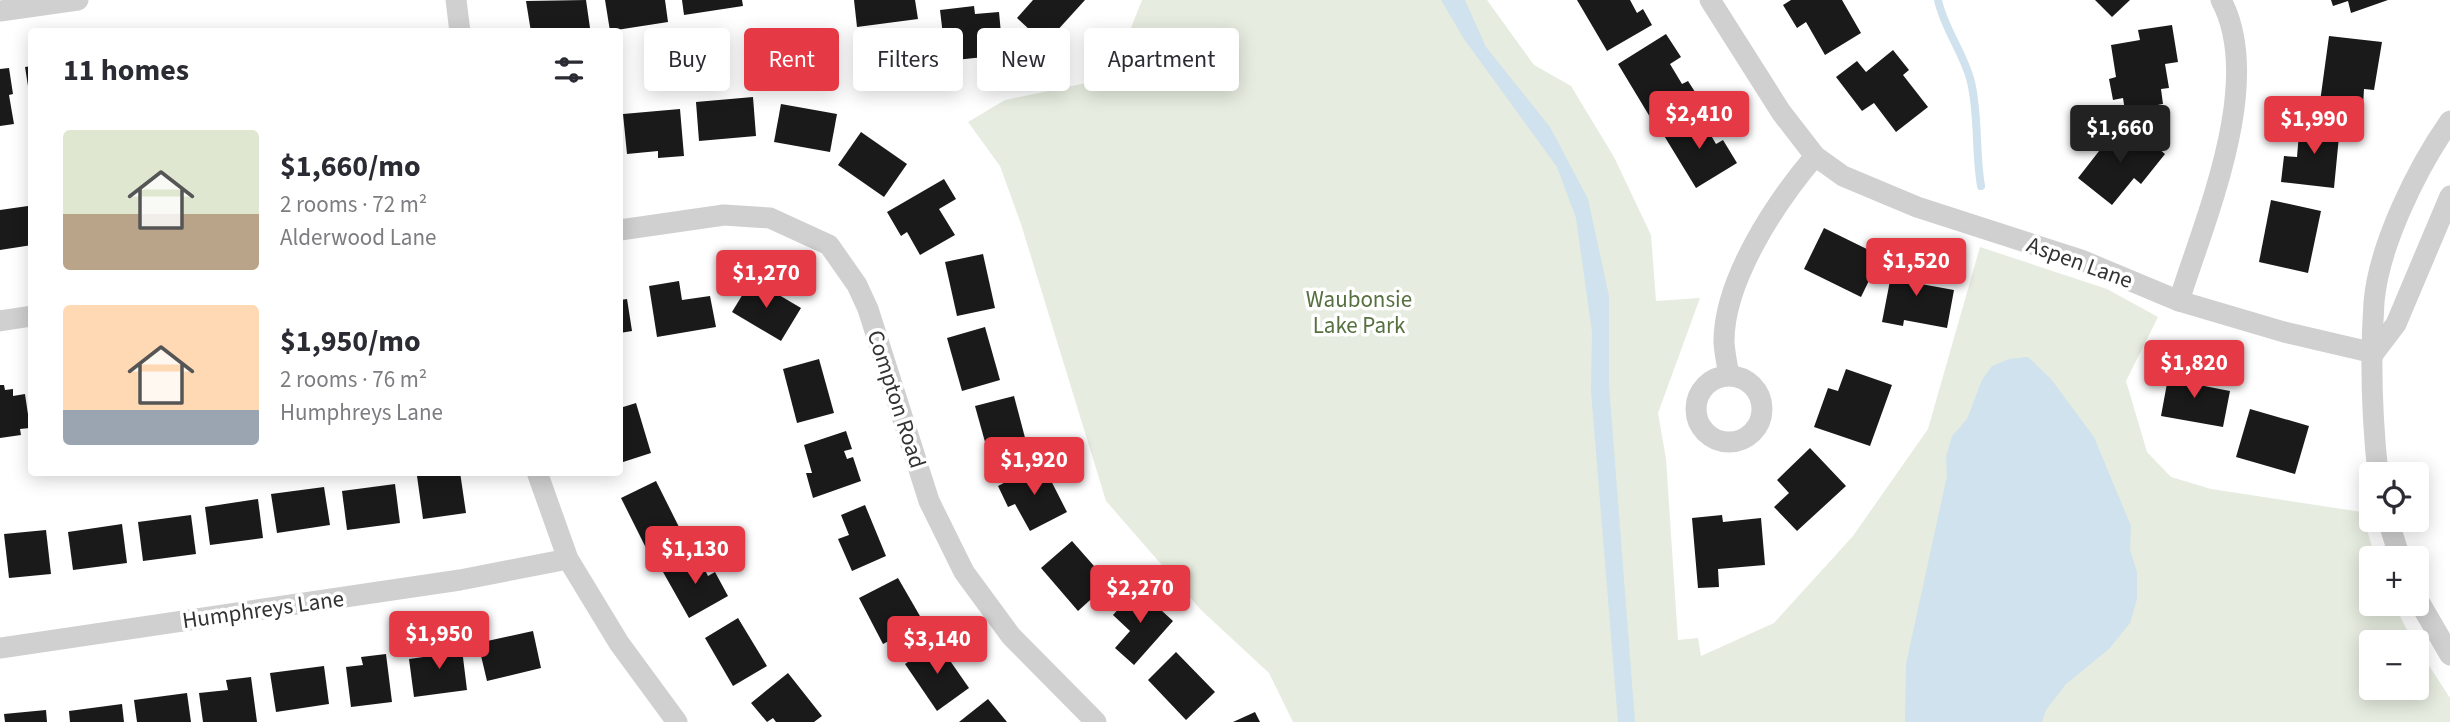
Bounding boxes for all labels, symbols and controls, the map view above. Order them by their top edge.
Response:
chip: Buy [644,28,730,91]
chip: Rent [744,28,839,91]
chip: Filters [853,28,963,91]
chip: New [977,28,1070,91]
chip: Apartment [1084,28,1239,91]
text: 11 homes [63,49,189,92]
icon: filters [550,51,588,89]
pin: $2,410 [1642,92,1756,151]
pin: $1,990 [2257,96,2371,156]
text: $2,410 [1665,97,1733,130]
text: $1,990 [2280,102,2348,135]
pin: $1,660 [2063,106,2177,165]
text: $1,660 [2086,111,2154,144]
text: $1,660/mo [280,145,421,188]
icon: home [119,158,203,242]
text: 2 rooms · 72 m² [280,188,427,221]
text: Alderwood Lane [280,221,436,254]
street label: Aspen Lane [2022,228,2138,297]
pin: $1,520 [1859,238,1973,298]
text: $1,520 [1882,244,1950,277]
pin: $1,270 [709,250,823,310]
text: $1,270 [732,256,800,289]
park label: Waubonsie Lake Park [1306,283,1412,342]
text: $1,950/mo [280,320,421,363]
street label: Compton Road [859,326,934,472]
icon: home [119,333,203,417]
pin: $1,820 [2137,340,2251,400]
text: $1,820 [2160,346,2228,379]
text: 2 rooms · 76 m² [280,363,427,396]
text: Humphreys Lane [280,396,443,429]
pin: $1,920 [977,438,1091,497]
text: $1,920 [1000,443,1068,476]
map controls [2359,462,2429,700]
button: locate [2359,462,2429,532]
pin: $1,130 [638,526,752,586]
text: $1,130 [661,532,729,565]
button: + [2359,546,2429,616]
pin: $2,270 [1083,566,1197,625]
text: $2,270 [1106,571,1174,604]
street label: Humphreys Lane [180,582,346,637]
pin: $1,950 [382,612,496,671]
pin: $3,140 [880,616,994,676]
text: $1,950 [405,617,473,650]
text: $3,140 [903,622,971,655]
button: − [2359,630,2429,700]

